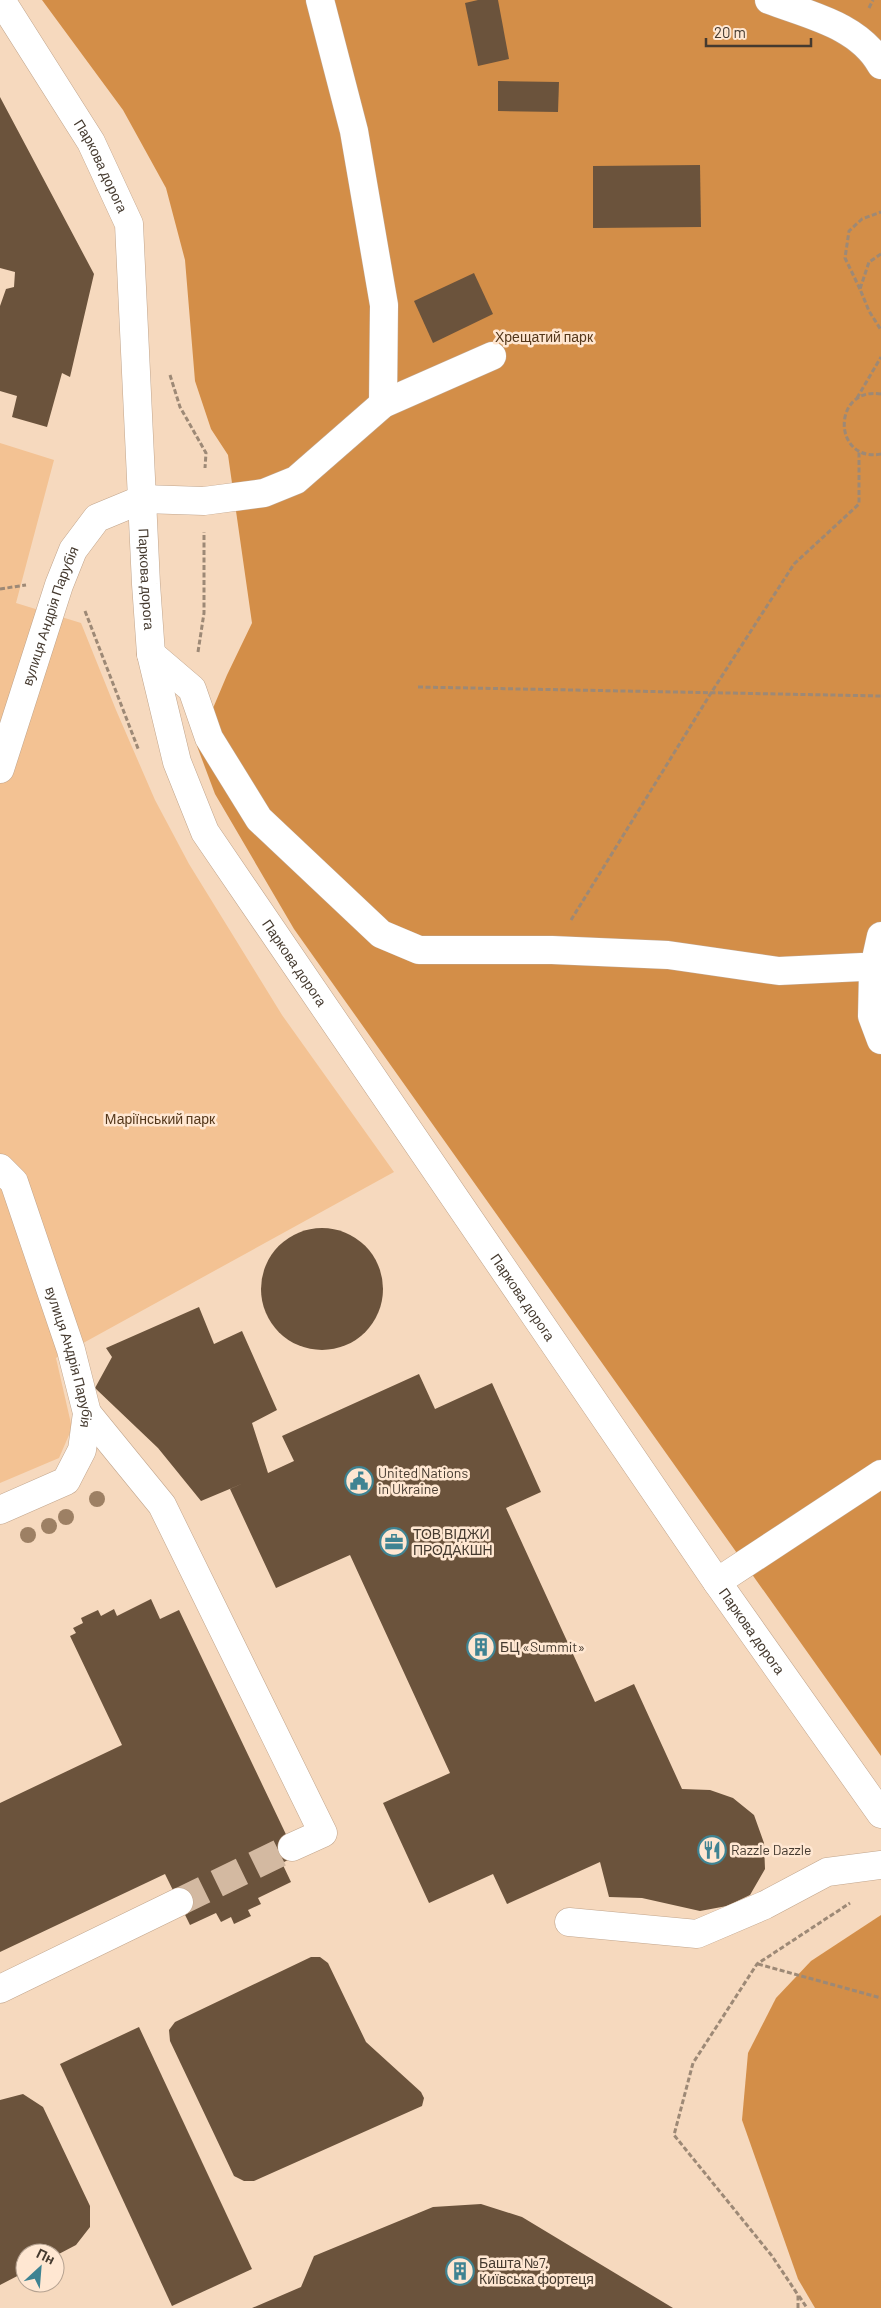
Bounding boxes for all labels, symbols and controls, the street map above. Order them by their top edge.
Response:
scale bar [706,15,811,47]
text: 20 m [714,23,746,41]
street label: Паркова дорога [71,116,132,215]
park label: Хрещатий парк [495,328,594,345]
street label: Паркова дорога [135,528,158,631]
street label: вулиця Андрія Парубія [18,544,82,688]
street label: Паркова дорога [259,916,331,1010]
park label: Маріїнський парк [105,1110,216,1127]
street label: Паркова дорога [487,1250,559,1344]
street label: вулиця Андрія Парубія [42,1284,96,1429]
place label: United Nations in Ukraine [378,1464,468,1497]
public building icon: United Nations in Ukraine [344,1466,374,1496]
place label: ТОВ ВІДЖИ ПРОДАКШН [413,1525,493,1558]
office icon: ТОВ ВІДЖИ ПРОДАКШН [379,1527,409,1557]
street label: Паркова дорога [716,1585,789,1678]
building icon: БЦ «Summit» [466,1632,496,1662]
place label: БЦ «Summit» [500,1638,585,1655]
restaurant icon: Razzle Dazzle [697,1835,727,1865]
place label: Razzle Dazzle [731,1841,812,1858]
north arrow [15,2243,65,2293]
text: Пн [34,2244,58,2268]
place label: Башта №7, Київська фортеця [479,2254,594,2287]
building icon: Башта №7, Київська фортеця [445,2256,475,2286]

